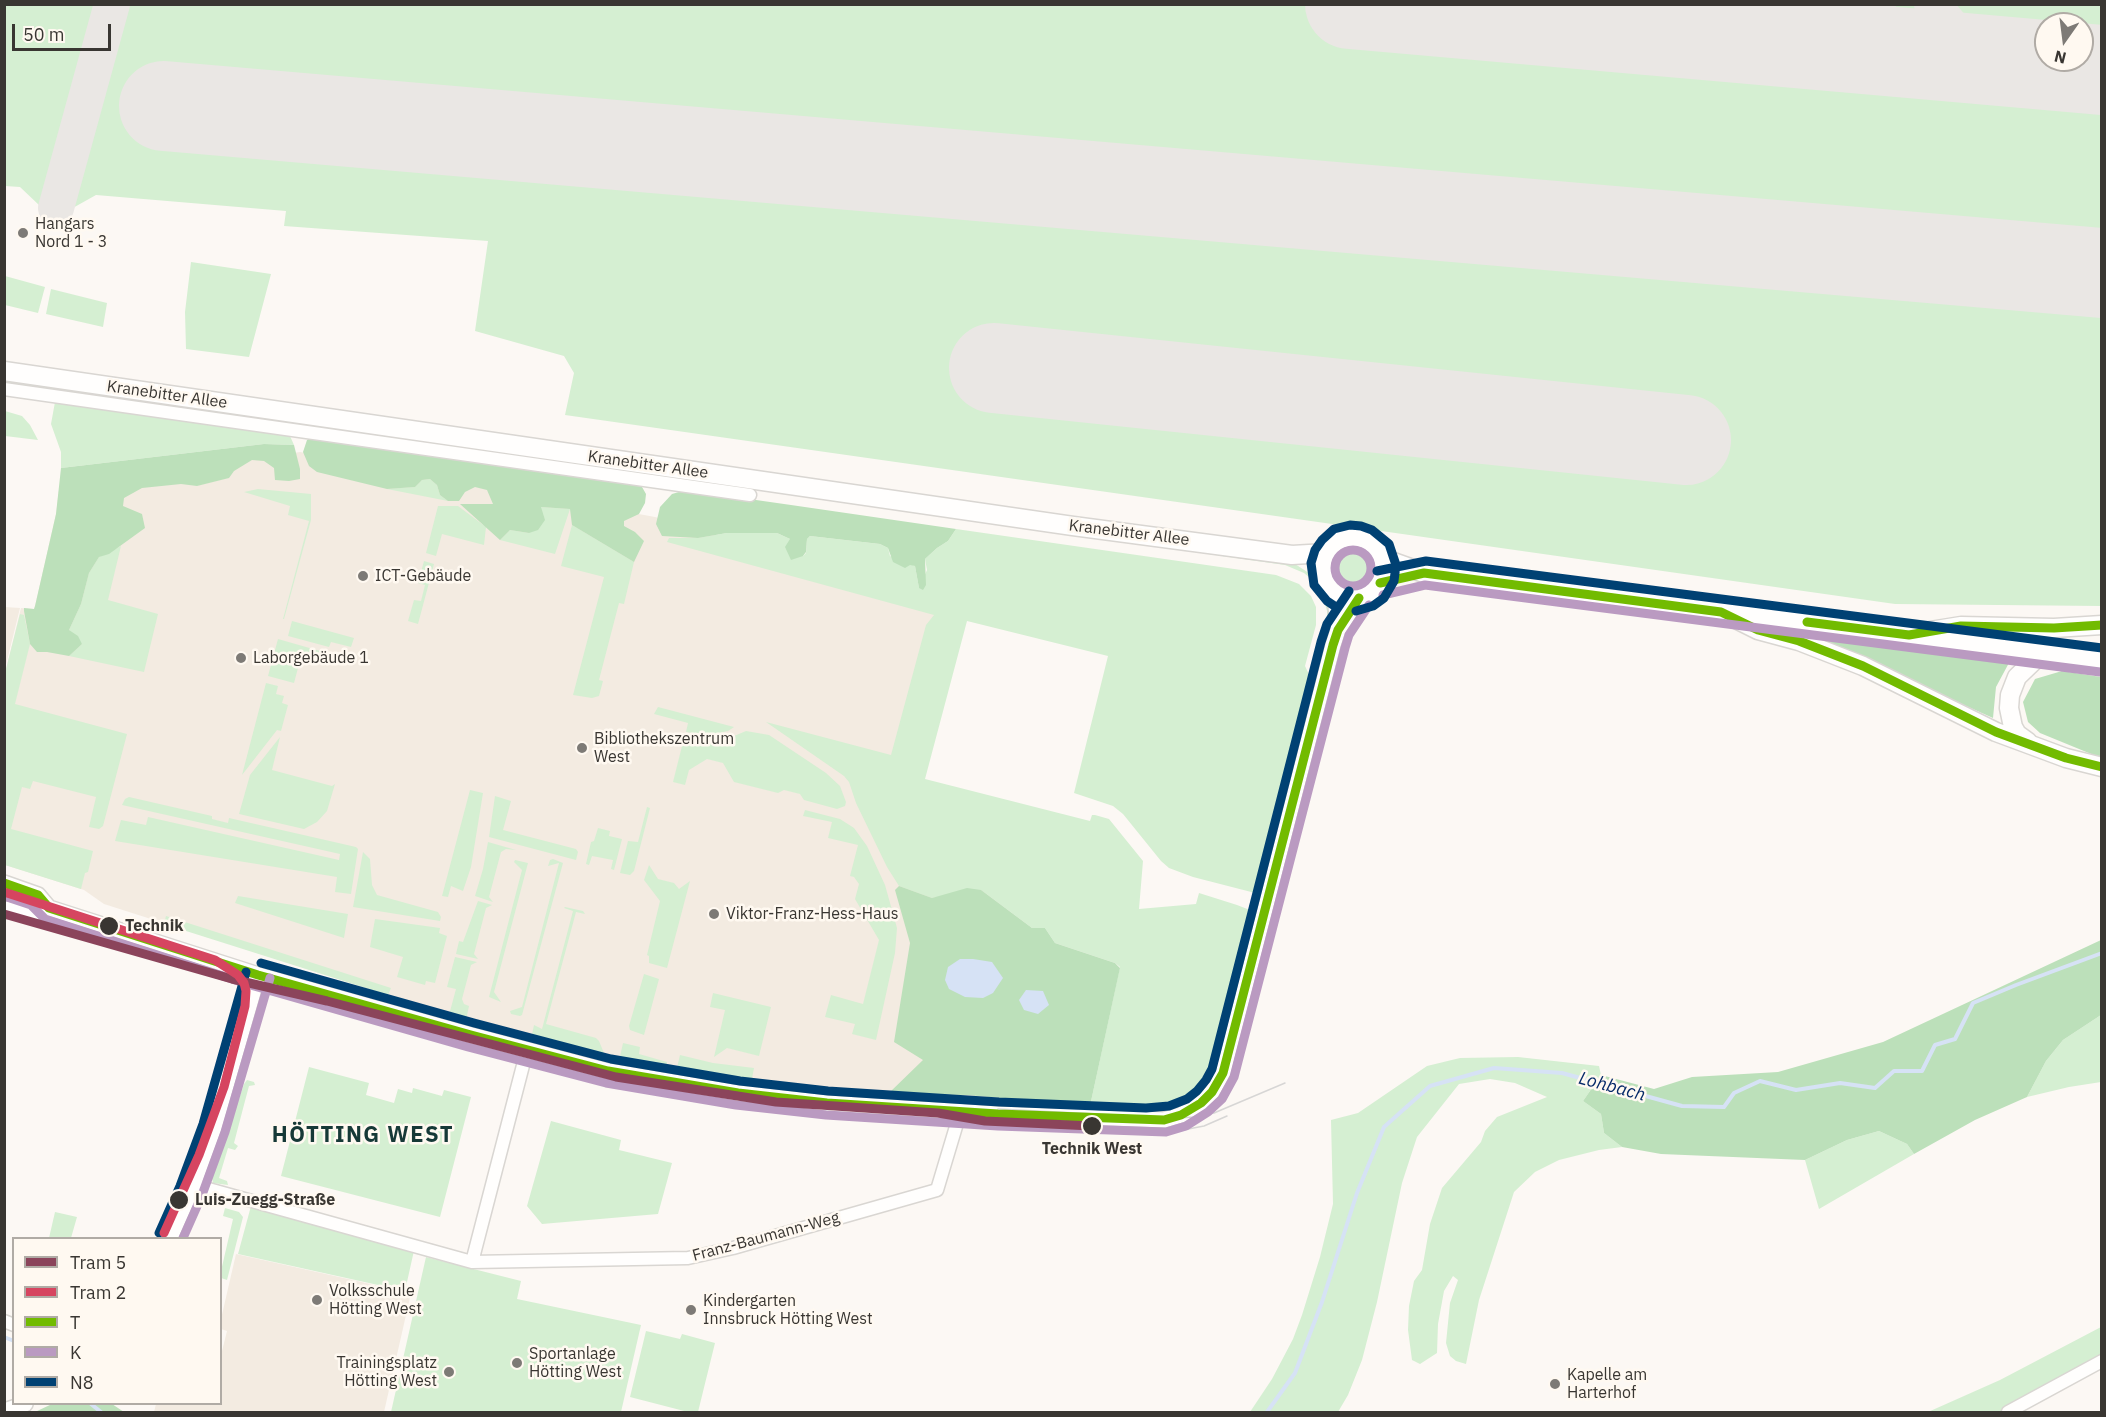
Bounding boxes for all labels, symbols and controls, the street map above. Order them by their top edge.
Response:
scale bar [15,12,114,50]
north arrow [2034,12,2094,72]
text: 50 m [23,23,65,46]
text: N [2052,46,2068,69]
place label: Hangars Nord 1 - 3 [35,214,107,252]
marker: Hangars Nord 1 - 3 [16,226,30,240]
street label: Kranebitter Allee [106,377,228,413]
street label: Kranebitter Allee [587,447,709,483]
street label: Kranebitter Allee [1068,516,1190,550]
place label: ICT-Gebäude [375,566,471,586]
marker: ICT-Gebäude [356,569,370,583]
place label: Laborgebäude 1 [253,648,369,668]
marker: Laborgebäude 1 [234,651,248,665]
place label: Bibliothekszentrum West [594,729,734,767]
marker: Bibliothekszentrum West [575,741,589,755]
place label: Viktor-Franz-Hess-Haus [726,904,899,924]
marker: Viktor-Franz-Hess-Haus [707,907,721,921]
marker: Technik [98,915,120,937]
place label: Technik [125,916,183,936]
water label: Lohbach [1576,1068,1648,1106]
marker: Technik West [1081,1115,1103,1137]
district label: HÖTTING WEST [272,1123,454,1149]
place label: Technik West [1042,1139,1142,1159]
marker: Luis-Zuegg-Straße [168,1189,190,1211]
place label: Luis-Zuegg-Straße [195,1190,335,1210]
street label: Franz-Baumann-Weg [690,1208,842,1266]
legend [12,1237,222,1405]
text: Tram 5 [70,1251,126,1274]
text: Tram 2 [70,1281,126,1304]
place label: Volksschule Hötting West [329,1281,422,1319]
place label: Kindergarten Innsbruck Hötting West [703,1291,873,1329]
marker: Volksschule Hötting West [310,1293,324,1307]
marker: Kindergarten Innsbruck Hötting West [684,1303,698,1317]
text: T [70,1311,80,1334]
text: K [70,1341,81,1364]
place label: Sportanlage Hötting West [529,1344,622,1382]
place label: Trainingsplatz Hötting West [337,1353,437,1391]
marker: Sportanlage Hötting West [510,1356,524,1370]
marker: Trainingsplatz Hötting West [442,1365,456,1379]
place label: Kapelle am Harterhof [1567,1365,1647,1403]
text: N8 [70,1371,94,1394]
marker: Kapelle am Harterhof [1548,1377,1562,1391]

